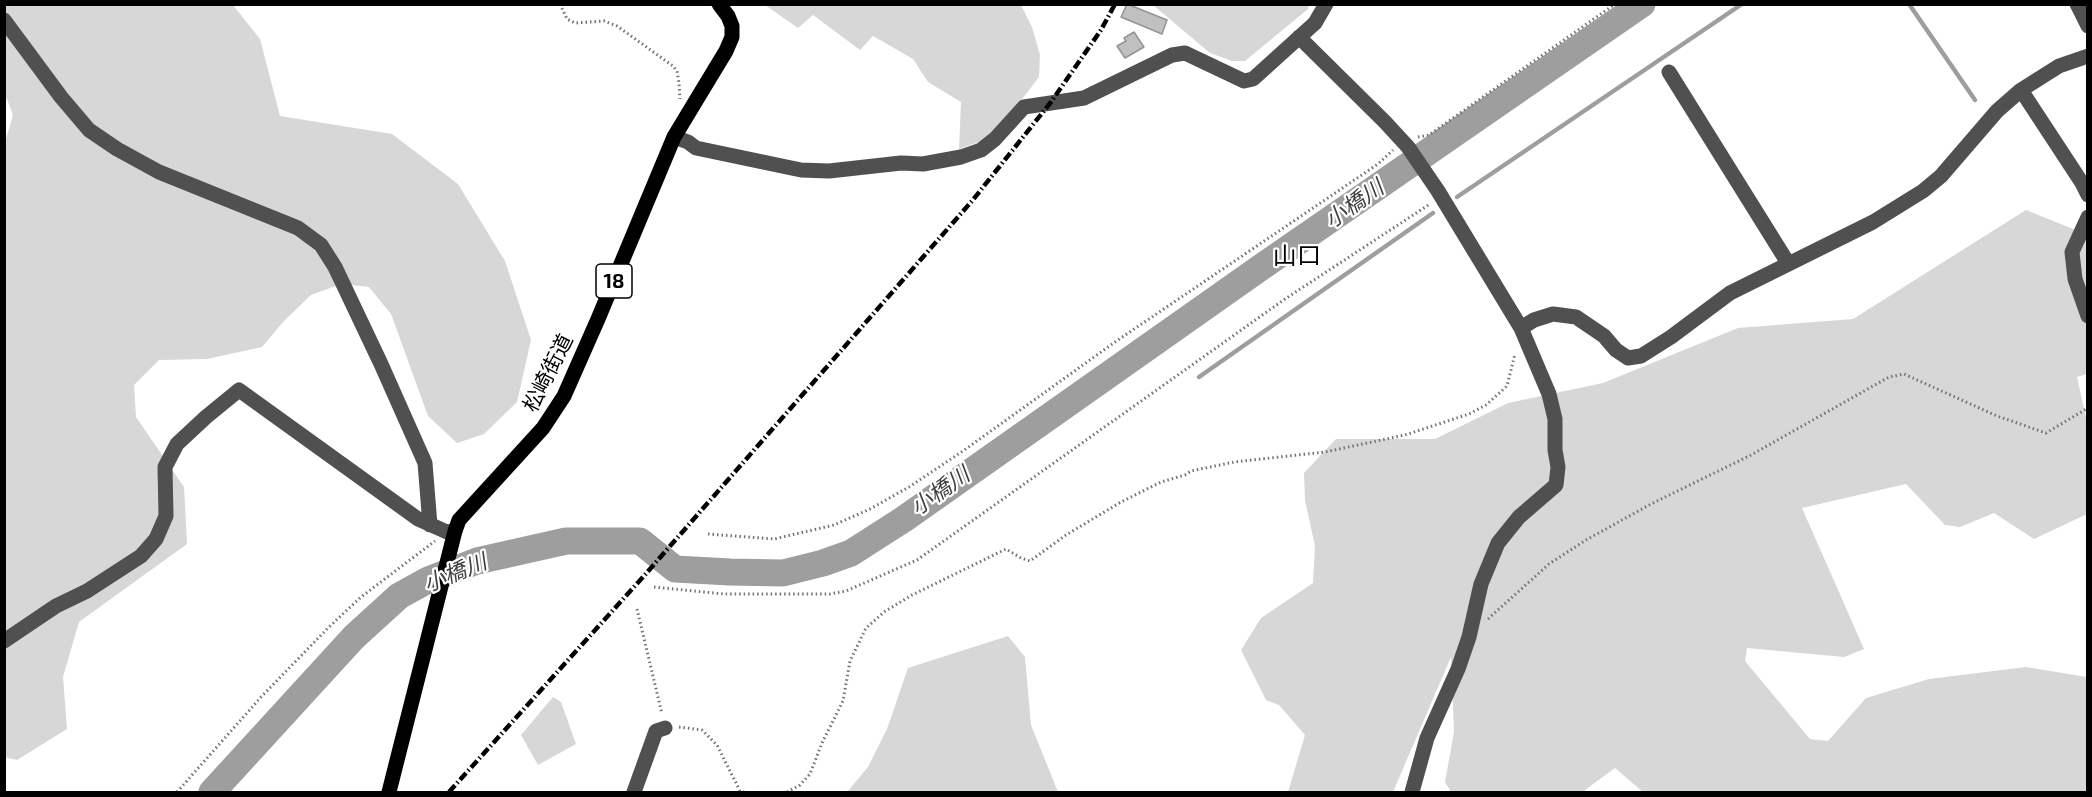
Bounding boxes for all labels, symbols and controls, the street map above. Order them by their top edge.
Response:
water label: 小橋川 [1319,174,1389,234]
district label: 山口 [1273,242,1321,270]
road number: 18 [596,264,632,298]
street label: 松崎街道 [518,330,578,416]
water label: 小橋川 [905,461,975,521]
water label: 小橋川 [419,548,491,598]

